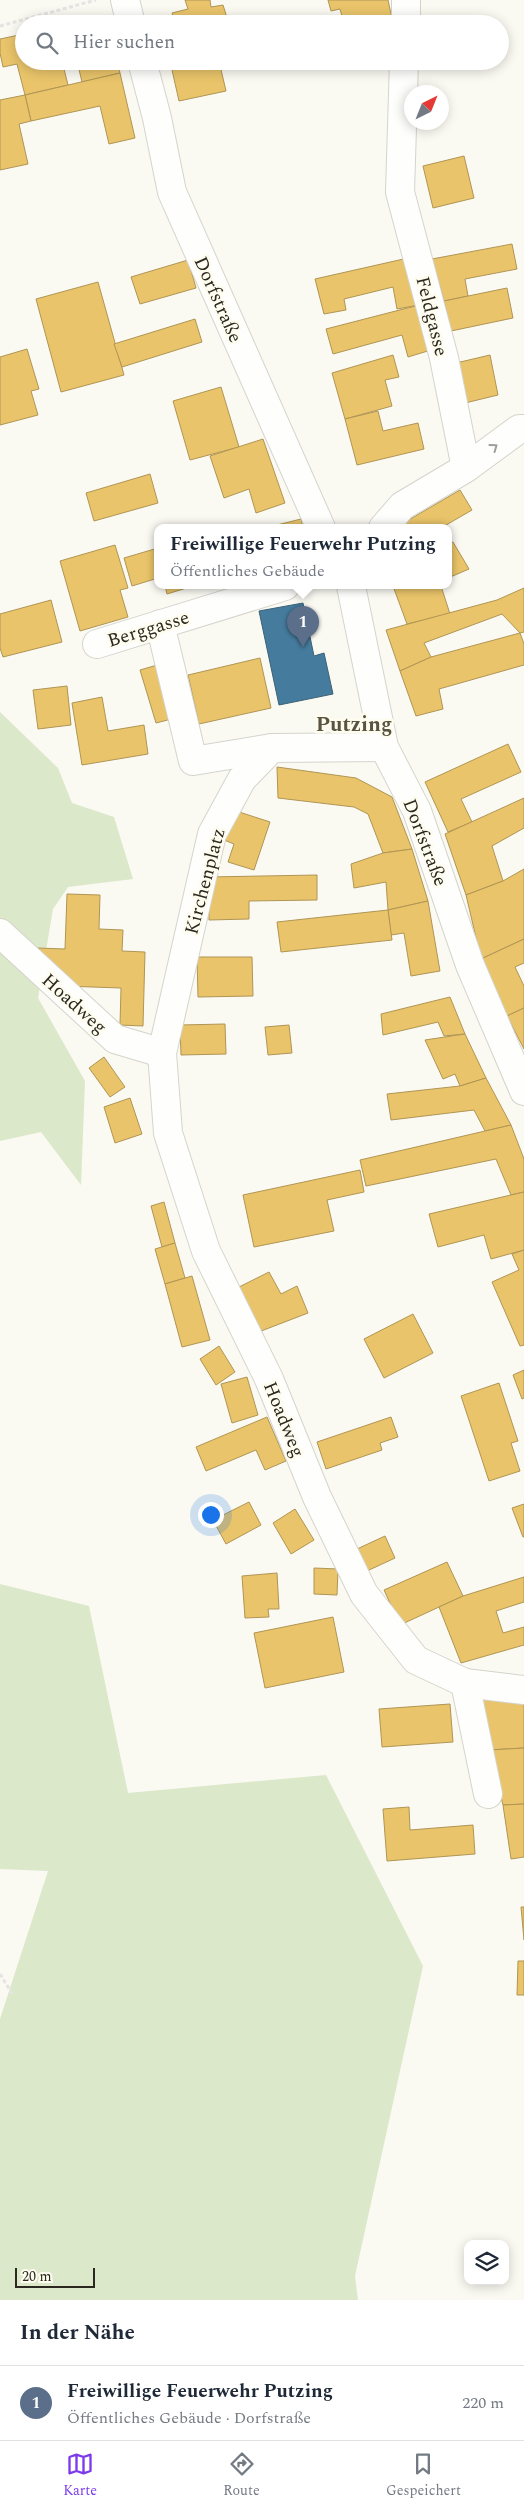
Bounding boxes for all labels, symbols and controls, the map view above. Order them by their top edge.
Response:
search box [15,15,509,70]
text: Hier suchen [73,28,175,57]
icon: search [33,29,61,57]
north arrow [404,85,449,130]
street label: Dorfstraße [186,252,250,347]
street label: Feldgasse [408,273,455,359]
one-way arrow [489,444,498,454]
popup [154,524,452,589]
text: Freiwillige Feuerwehr Putzing [170,530,436,559]
text: Öffentliches Gebäude [170,559,325,583]
street label: Berggasse [104,603,193,656]
pin: 1 [287,606,319,647]
district label: Putzing [316,709,392,741]
street label: Dorfstraße [395,794,455,891]
street label: Kirchenplatz [177,825,234,938]
street label: Hoadweg [35,967,113,1042]
street label: Hoadweg [255,1377,312,1462]
your location [198,1502,224,1528]
map controls [464,2240,509,2285]
button: layers [464,2240,509,2285]
scale bar [15,2265,95,2288]
text: 20 m [22,2266,52,2287]
text: In der Nähe [20,2317,135,2349]
text: Freiwillige Feuerwehr Putzing [67,2377,333,2406]
text: 1 [32,2391,40,2415]
text: 220 m [462,2391,504,2415]
text: Öffentliches Gebäude · Dorfstraße [67,2406,311,2430]
tab: Karte [63,2450,97,2501]
tab: Route [223,2450,260,2501]
tab: Gespeichert [386,2450,461,2501]

